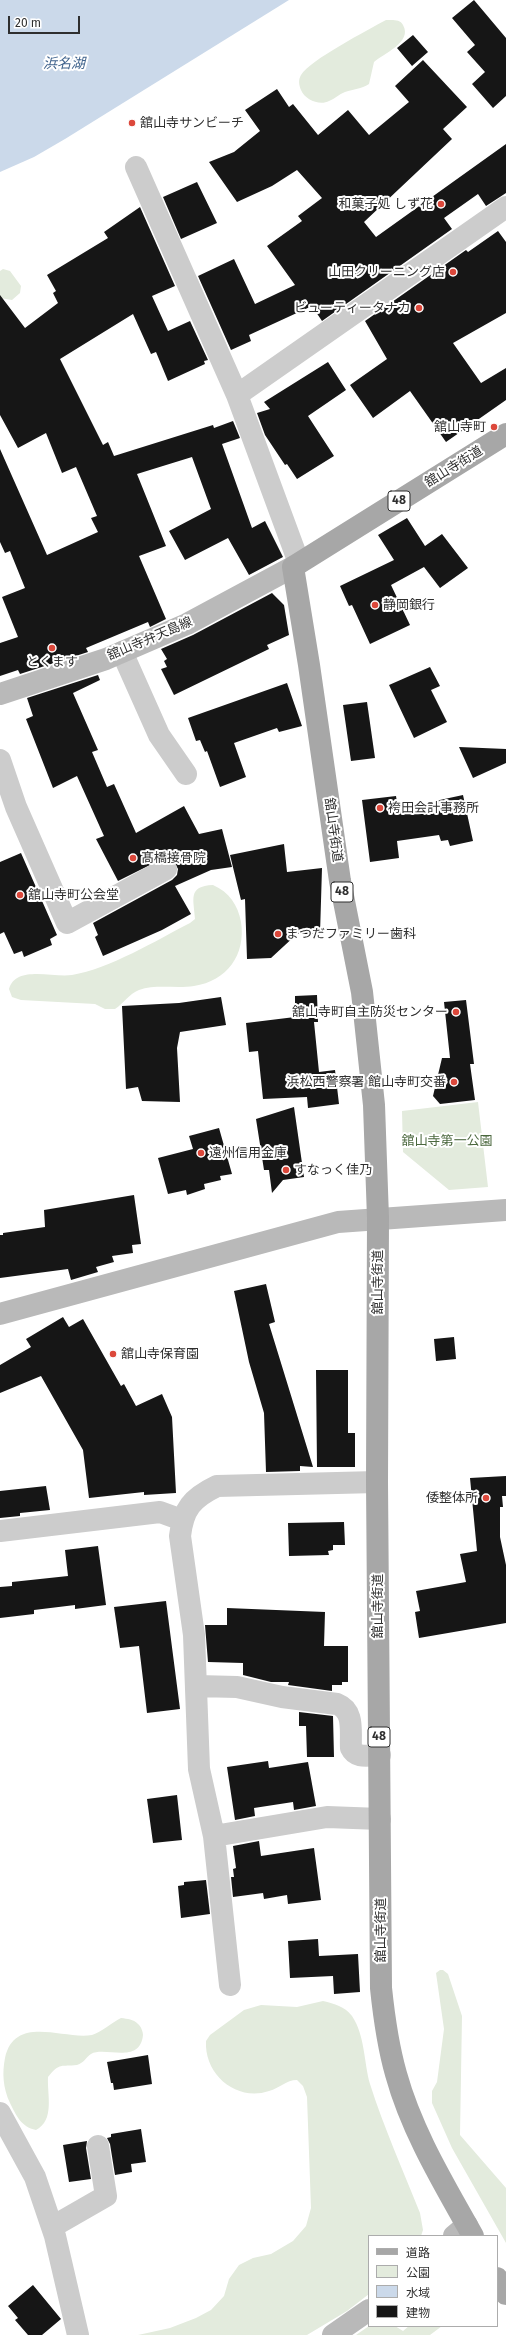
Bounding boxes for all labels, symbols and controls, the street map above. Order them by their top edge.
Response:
scale bar [10,8,82,34]
text: 20 m [15,16,41,30]
water label: 浜名湖 [43,56,85,72]
place label: 舘山寺サンビーチ [140,115,244,131]
marker: 舘山寺サンビーチ [127,118,137,128]
place label: 和菓子処 しず花 [339,196,433,212]
marker: 和菓子処 しず花 [436,199,446,209]
place label: 山田クリーニング店 [328,264,445,280]
marker: 山田クリーニング店 [448,267,458,277]
place label: ビューティータナカ [294,300,411,316]
marker: ビューティータナカ [414,303,424,313]
place label: 舘山寺町 [434,419,486,435]
marker: 舘山寺町 [489,422,499,432]
street label: 舘山寺街道 [422,443,486,491]
road number: 48 [388,491,410,511]
place label: 静岡銀行 [383,597,435,613]
marker: 静岡銀行 [370,600,380,610]
street label: 舘山寺弁天島線 [105,614,195,664]
marker: とくます [47,643,57,653]
place label: とくます [26,654,78,670]
street label: 舘山寺街道 [321,797,345,863]
place label: 袴田会計事務所 [388,800,479,816]
marker: 袴田会計事務所 [375,803,385,813]
place label: 髙橋接骨院 [141,850,206,866]
marker: 髙橋接骨院 [128,853,138,863]
road number: 48 [331,882,353,902]
place label: 舘山寺町公会堂 [28,887,119,903]
marker: 舘山寺町公会堂 [15,890,25,900]
place label: まつだファミリー歯科 [286,926,416,942]
marker: まつだファミリー歯科 [273,929,283,939]
place label: 舘山寺町自主防災センター [292,1004,448,1020]
marker: 舘山寺町自主防災センター [451,1007,461,1017]
place label: 浜松西警察署 館山寺町交番 [287,1074,446,1090]
marker: 浜松西警察署 館山寺町交番 [449,1077,459,1087]
park label: 舘山寺第一公園 [402,1133,492,1149]
place label: 遠州信用金庫 [209,1145,287,1161]
marker: 遠州信用金庫 [196,1148,206,1158]
place label: すなっく佳乃 [294,1162,372,1178]
marker: すなっく佳乃 [281,1165,291,1175]
street label: 舘山寺街道 [370,1250,386,1314]
place label: 舘山寺保育園 [121,1346,199,1362]
marker: 舘山寺保育園 [108,1349,118,1359]
place label: 倭整体所 [426,1490,478,1506]
marker: 倭整体所 [481,1493,491,1503]
street label: 舘山寺街道 [370,1574,386,1638]
road number: 48 [368,1727,390,1747]
street label: 舘山寺街道 [373,1898,389,1962]
legend [368,2235,498,2327]
text: 道路 [406,2246,430,2260]
text: 公園 [406,2266,430,2280]
text: 水域 [406,2286,430,2300]
text: 建物 [406,2306,430,2320]

